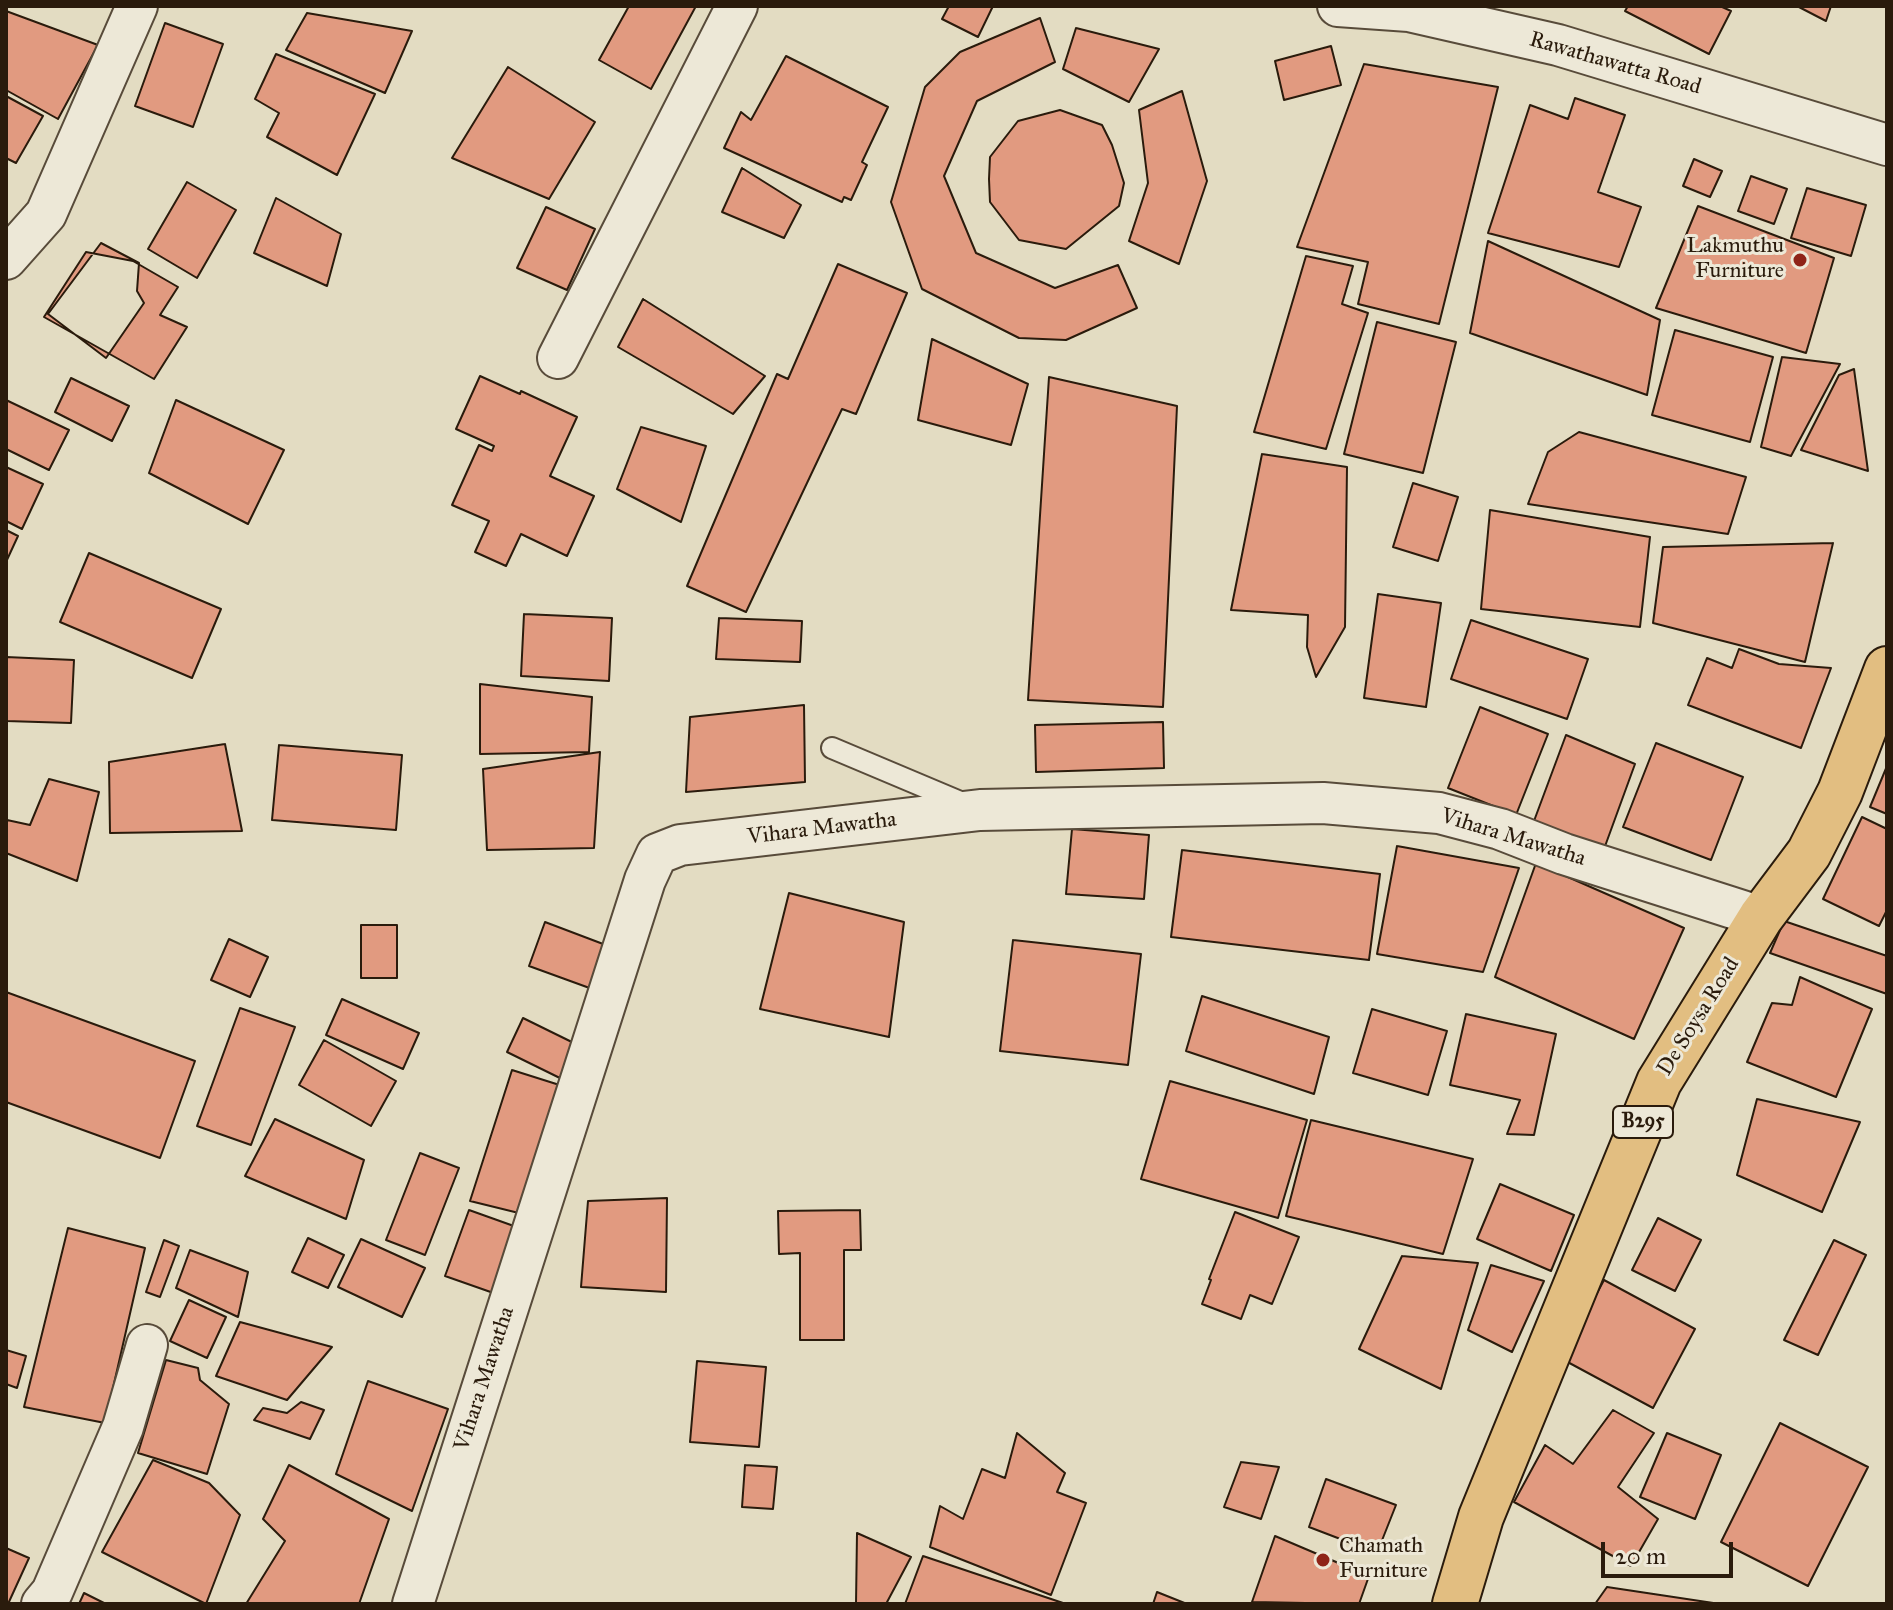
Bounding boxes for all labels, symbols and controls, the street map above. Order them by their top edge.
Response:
street label: Rawathawatta Road [1526,27,1704,101]
place label: Lakmuthu Furniture [1687,234,1784,286]
marker: Lakmuthu Furniture [1791,251,1809,269]
street label: Vihara Mawatha [1437,803,1589,873]
street label: Vihara Mawatha [746,807,898,851]
street label: De Soysa Road [1652,953,1746,1081]
road number: B295 [1613,1106,1673,1138]
street label: Vihara Mawatha [449,1304,521,1454]
scale bar [1605,1526,1737,1576]
place label: Chamath Furniture [1339,1534,1428,1586]
text: 20 m [1615,1541,1666,1571]
marker: Chamath Furniture [1314,1551,1332,1569]

